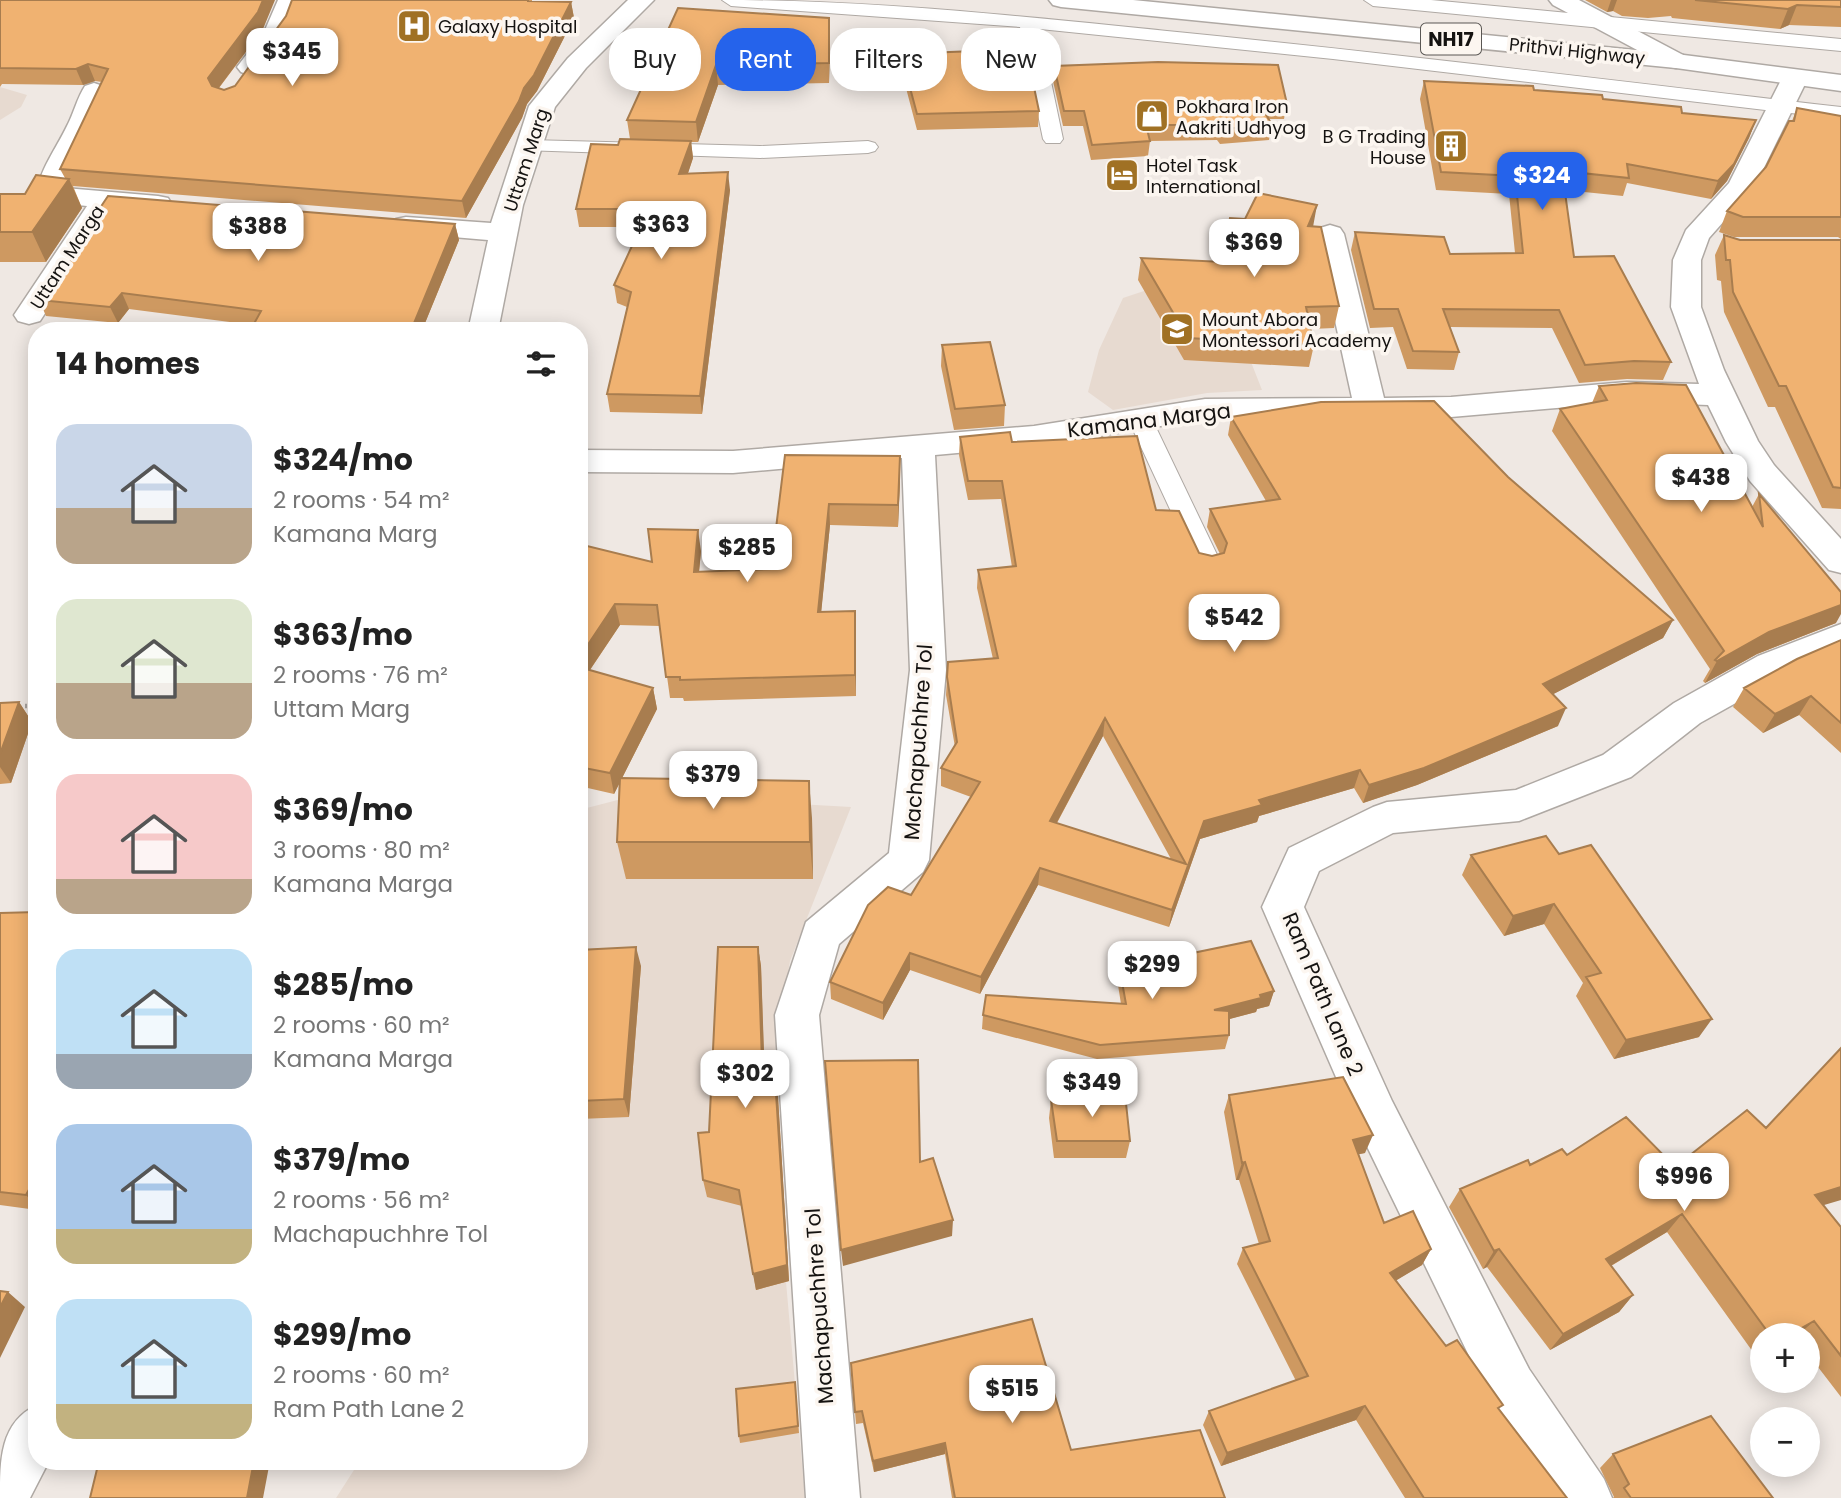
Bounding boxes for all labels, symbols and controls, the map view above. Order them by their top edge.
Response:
hospital icon: Galaxy Hospital [395,7,433,45]
place label: Galaxy Hospital [438,14,577,39]
road number: NH17 [1421,23,1481,54]
pin: $345 [251,28,333,88]
chip: Buy [609,28,701,91]
chip: Rent [715,28,816,91]
chip: Filters [830,28,947,91]
chip: New [961,28,1061,91]
street label: Prithvi Highway [1508,31,1646,71]
text: $345 [262,35,322,67]
place label: Pokhara Iron Aakriti Udhyog [1176,94,1306,140]
shop icon: Pokhara Iron Aakriti Udhyog [1133,97,1171,135]
street label: Uttam Marg [498,105,554,215]
place label: B G Trading House [1322,124,1426,170]
building icon: B G Trading House [1432,127,1470,165]
pin: $324 [1501,152,1583,212]
place label: Hotel Task International [1146,153,1261,199]
hotel icon: Hotel Task International [1103,156,1141,194]
text: $324 [1513,159,1571,191]
street label: Uttam Marga [24,200,110,314]
pin: $363 [620,202,702,261]
pin: $388 [217,204,299,263]
text: $363 [632,208,690,240]
text: $388 [229,210,287,242]
pin: $369 [1213,219,1295,279]
text: $369 [1225,226,1283,258]
place label: Mount Abora Montessori Academy [1202,307,1392,353]
school or university icon: Mount Abora Montessori Academy [1158,310,1196,348]
text: 14 homes [56,342,200,385]
icon: filters [522,345,560,383]
street label: Kamana Marga [1066,396,1232,444]
text: $324/mo [273,438,413,481]
icon: home [112,452,196,536]
pin: $438 [1660,454,1742,514]
text: $438 [1671,461,1731,493]
text: 2 rooms · 54 m² [273,484,450,516]
text: Kamana Marg [273,518,437,550]
pin: $285 [706,524,788,584]
text: $285 [718,531,776,563]
pin: $542 [1193,594,1275,654]
text: $542 [1205,601,1263,633]
text: $363/mo [273,613,413,656]
icon: home [112,627,196,711]
street label: Machapuchhre Tol [897,643,939,841]
text: 2 rooms · 76 m² [273,659,448,691]
text: Uttam Marg [273,693,410,725]
pin: $379 [672,752,754,811]
text: $379 [685,758,741,790]
text: $369/mo [273,788,413,831]
icon: home [112,802,196,886]
text: 3 rooms · 80 m² [273,834,450,866]
text: Kamana Marga [273,868,453,900]
street label: Ram Path Lane 2 [1276,908,1370,1080]
pin: $299 [1111,942,1193,1001]
text: $299 [1124,948,1180,980]
text: $285/mo [273,963,413,1006]
icon: home [112,977,196,1061]
text: 2 rooms · 60 m² [273,1009,450,1041]
text: Kamana Marga [273,1043,453,1075]
pin: $302 [704,1050,786,1110]
text: $302 [716,1057,774,1089]
pin: $349 [1051,1060,1133,1119]
text: $349 [1063,1066,1121,1098]
text: $379/mo [273,1138,410,1181]
icon: home [112,1152,196,1236]
pin: $996 [1643,1154,1725,1213]
text: $996 [1655,1160,1713,1192]
text: 2 rooms · 56 m² [273,1184,450,1216]
street label: Machapuchhre Tol [798,1207,840,1405]
text: Machapuchhre Tol [273,1218,488,1250]
text: $299/mo [273,1313,411,1356]
map controls [1750,1323,1820,1477]
button: + [1750,1323,1820,1393]
icon: home [112,1327,196,1411]
text: 2 rooms · 60 m² [273,1359,450,1391]
pin: $515 [971,1366,1053,1425]
text: $515 [985,1372,1039,1404]
text: Ram Path Lane 2 [273,1393,464,1425]
button: − [1750,1407,1820,1477]

